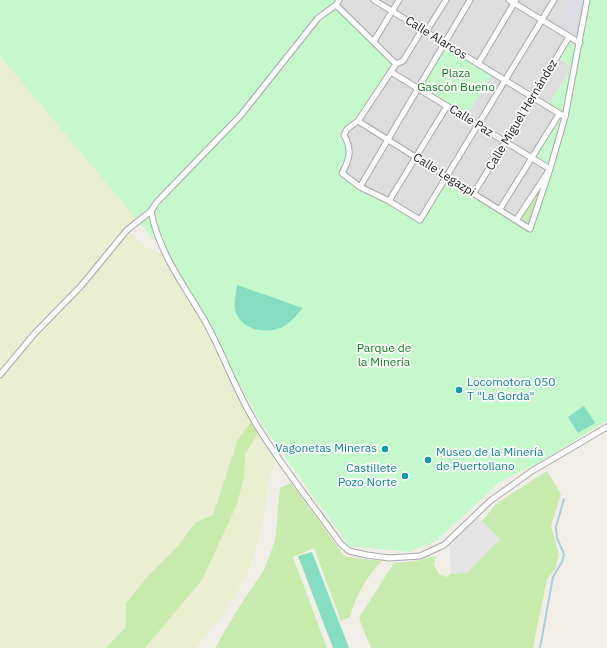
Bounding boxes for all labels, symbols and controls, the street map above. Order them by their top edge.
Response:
street label: Calle Alarcos [403,13,469,63]
street label: Calle Miguel Hernández [483,57,561,173]
park label: Plaza Gascón Bueno [417,67,495,95]
street label: Calle Paz [446,102,496,140]
street label: Calle Legazpi [410,150,478,200]
park label: Parque de la Minería [357,342,411,370]
place label: Locomotora 050 T "La Gorda" [467,376,556,404]
marker: Locomotora 050 T "La Gorda" [454,385,464,395]
place label: Vagonetas Mineras [275,442,377,456]
marker: Vagonetas Mineras [380,444,390,454]
place label: Museo de la Minería de Puertollano [436,446,543,474]
marker: Museo de la Minería de Puertollano [423,455,433,465]
place label: Castillete Pozo Norte [338,462,397,490]
marker: Castillete Pozo Norte [400,471,410,481]

